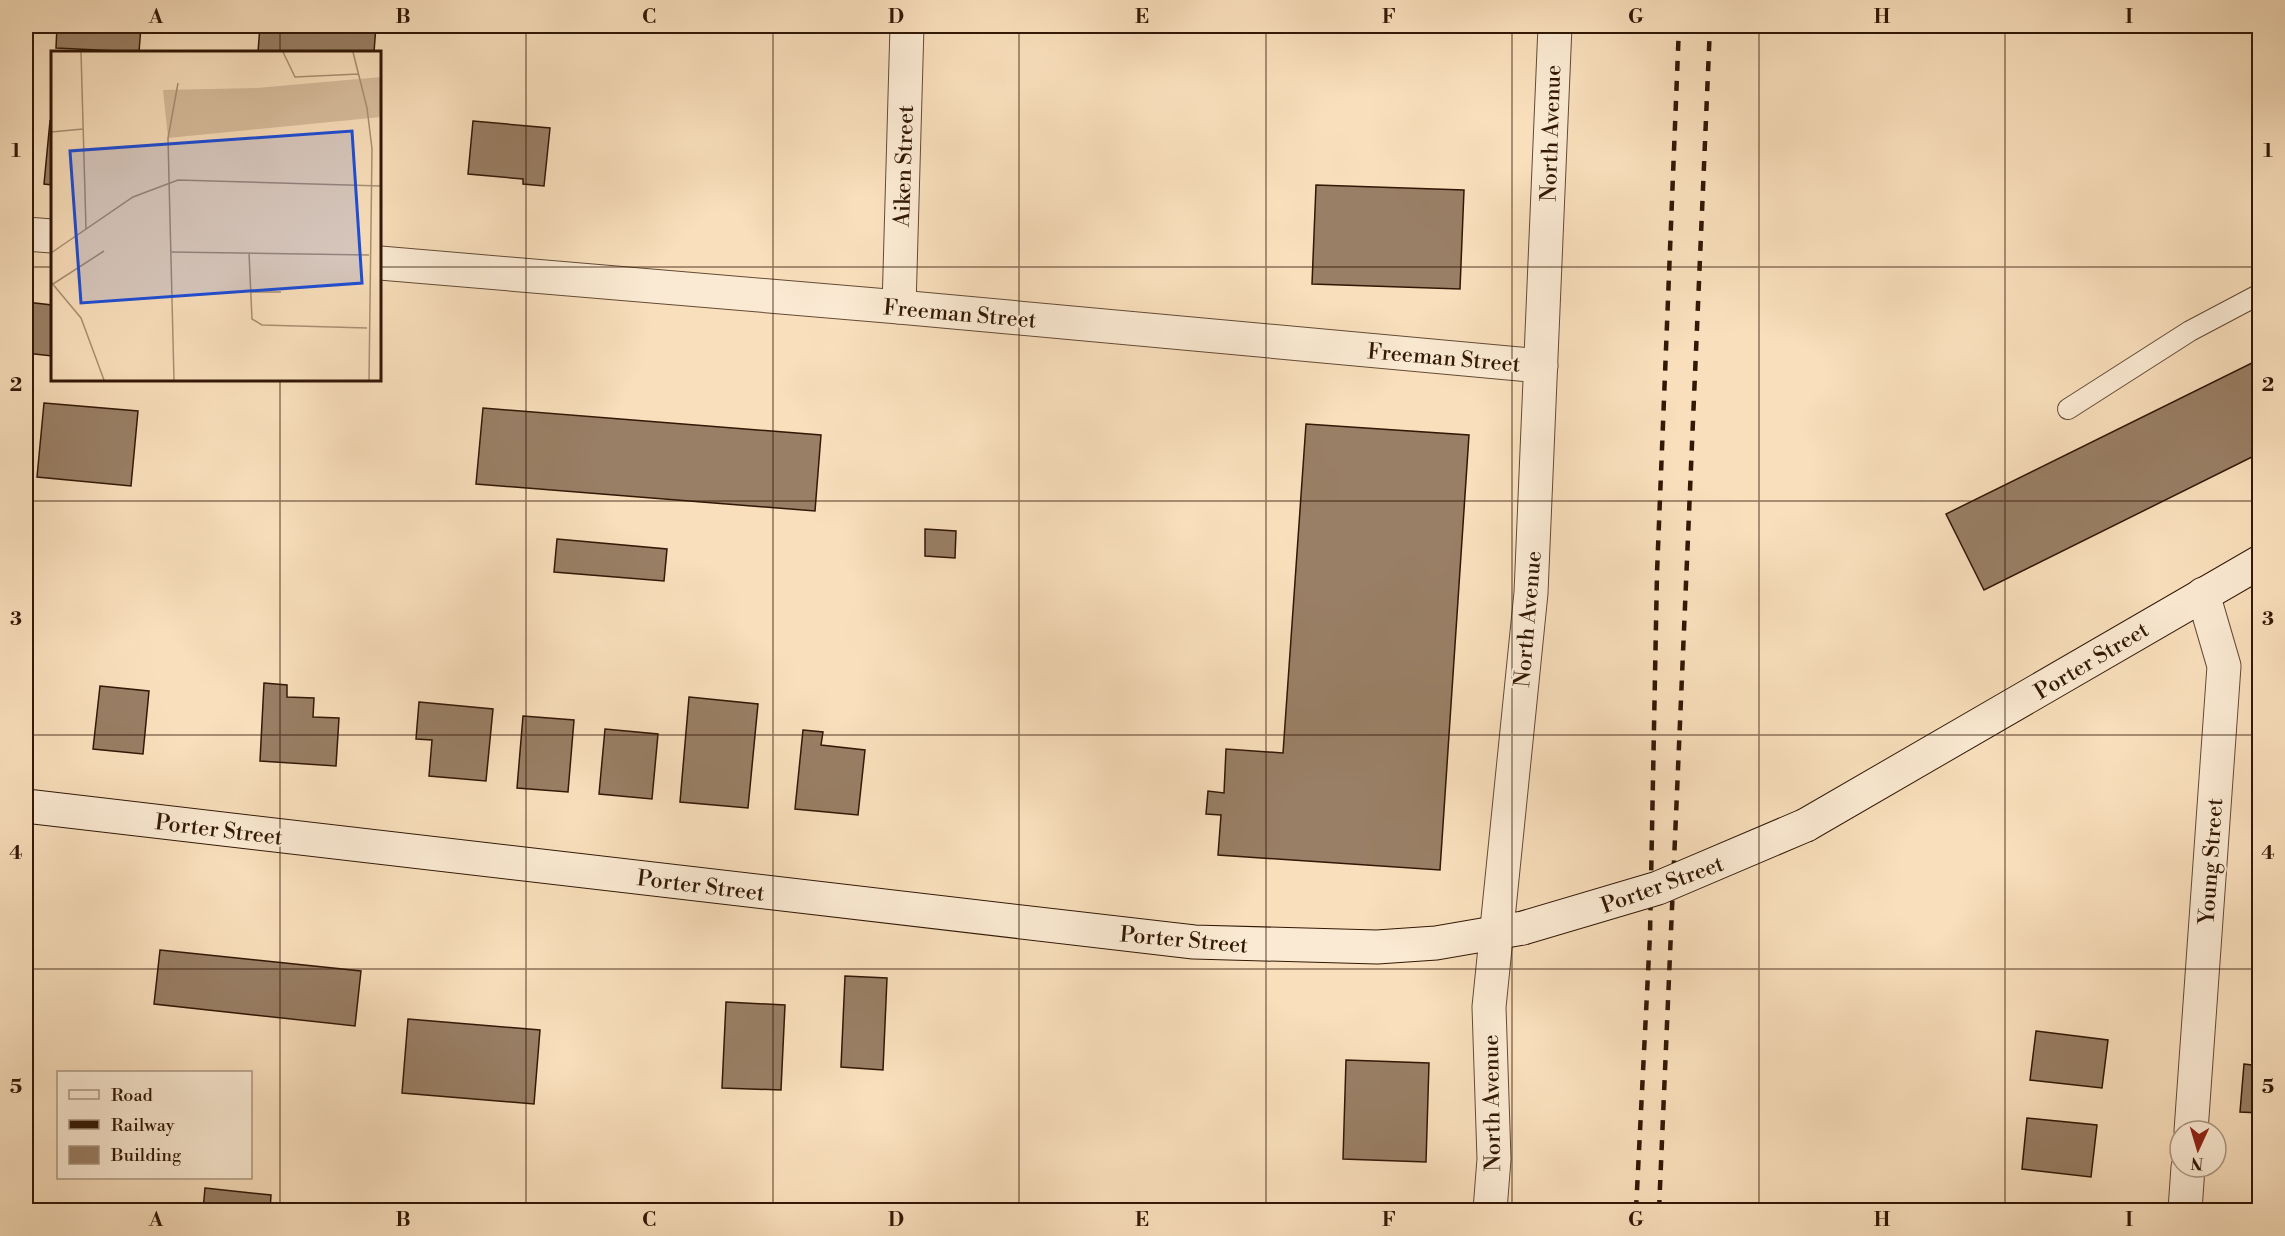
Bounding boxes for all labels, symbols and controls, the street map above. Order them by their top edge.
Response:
text: A [148,5,164,30]
text: B [395,5,411,30]
text: C [642,5,656,30]
text: D [888,5,904,30]
text: E [1135,5,1149,30]
text: F [1382,5,1396,30]
text: G [1628,5,1644,30]
text: H [1874,5,1891,30]
text: I [2125,5,2133,30]
inset map [51,51,381,381]
street label: North Avenue [1536,64,1567,202]
street label: Aiken Street [889,104,920,229]
text: 1 [11,139,21,164]
text: 1 [2263,139,2273,164]
street label: Freeman Street [882,294,1038,335]
street label: Freeman Street [1366,338,1522,379]
text: 2 [10,373,22,398]
text: 2 [2262,373,2274,398]
street label: North Avenue [1509,550,1548,688]
text: 3 [10,607,22,632]
text: 3 [2262,607,2274,632]
street label: Porter Street [2030,617,2154,706]
street label: Young Street [2194,797,2229,926]
street label: Porter Street [153,809,284,852]
text: 4 [9,841,23,866]
text: 4 [2261,841,2275,866]
street label: Porter Street [1597,851,1728,920]
street label: Porter Street [635,865,766,908]
street label: Porter Street [1119,921,1249,960]
street label: North Avenue [1478,1034,1507,1172]
legend [57,1071,252,1179]
text: 5 [10,1075,22,1100]
text: 5 [2262,1075,2274,1100]
text: Road [111,1084,154,1107]
text: Railway [111,1114,175,1137]
north arrow [2168,1119,2228,1179]
text: Building [110,1144,182,1167]
text: N [2190,1153,2204,1173]
text: A [148,1208,164,1233]
text: B [395,1208,411,1233]
text: C [642,1208,656,1233]
text: D [888,1208,904,1233]
text: E [1135,1208,1149,1233]
text: F [1382,1208,1396,1233]
text: G [1628,1208,1644,1233]
text: H [1874,1208,1891,1233]
text: I [2125,1208,2133,1233]

